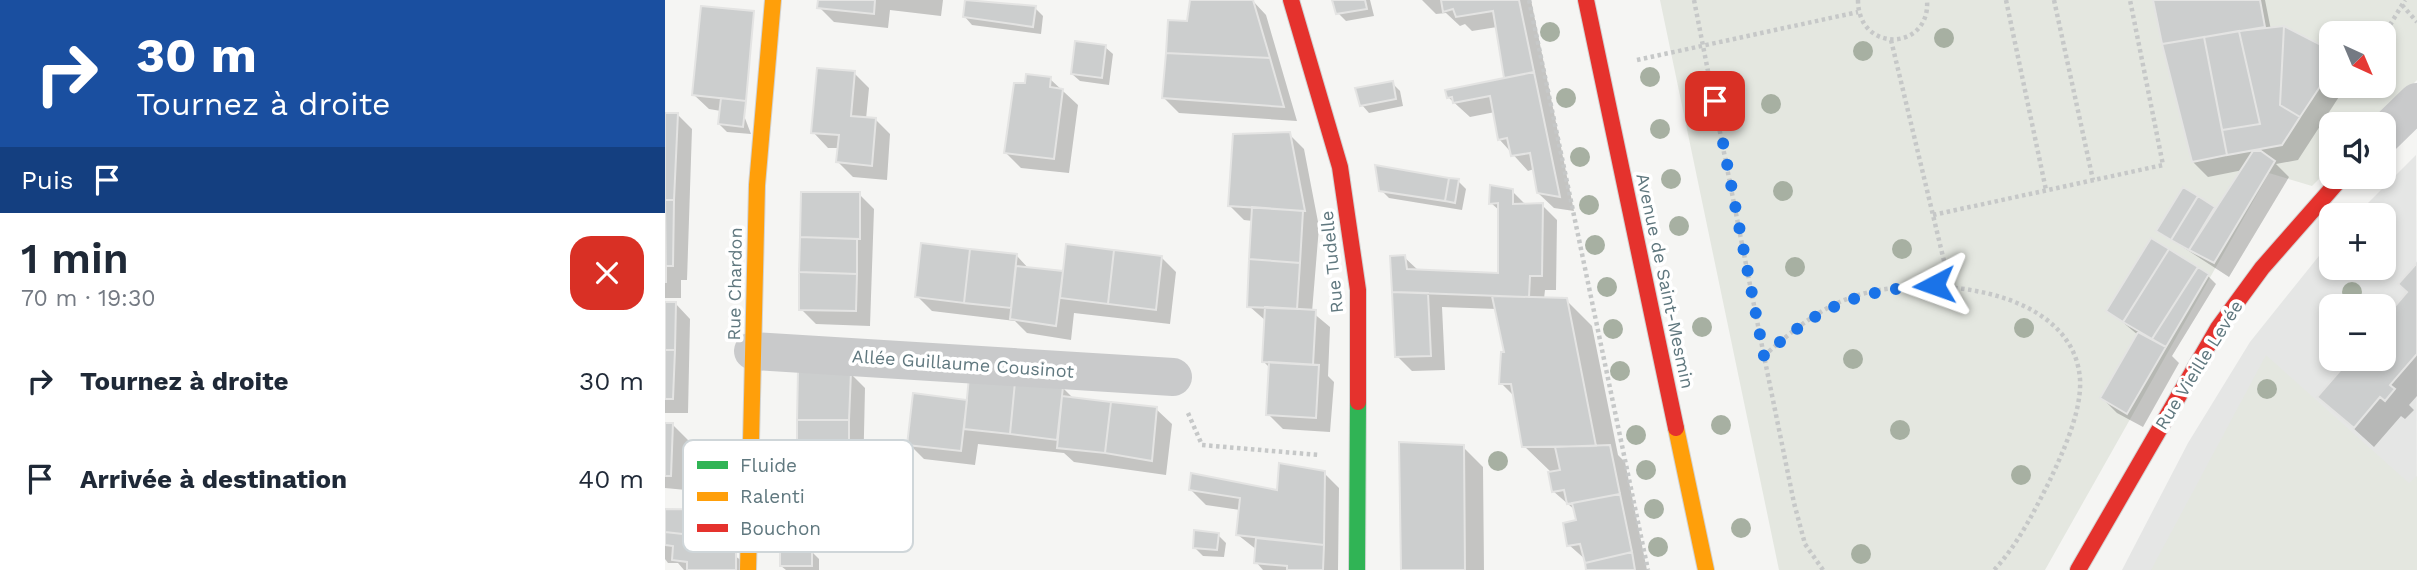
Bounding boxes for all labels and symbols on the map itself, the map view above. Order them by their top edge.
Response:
north arrow [2319,21,2396,98]
pin [1685,71,1745,131]
street label: Avenue de Saint-Mesmin [1632,171,1699,391]
street label: Rue Tudelle [1316,210,1347,314]
street label: Rue Chardon [723,227,746,341]
position arrow [1897,248,1971,322]
street label: Rue Vieille Levée [2150,296,2247,433]
street label: Allée Guillaume Cousinot [851,345,1075,382]
legend [683,440,913,552]
text: Fluide [740,454,797,477]
text: Ralenti [740,485,805,508]
text: Bouchon [740,517,821,540]

